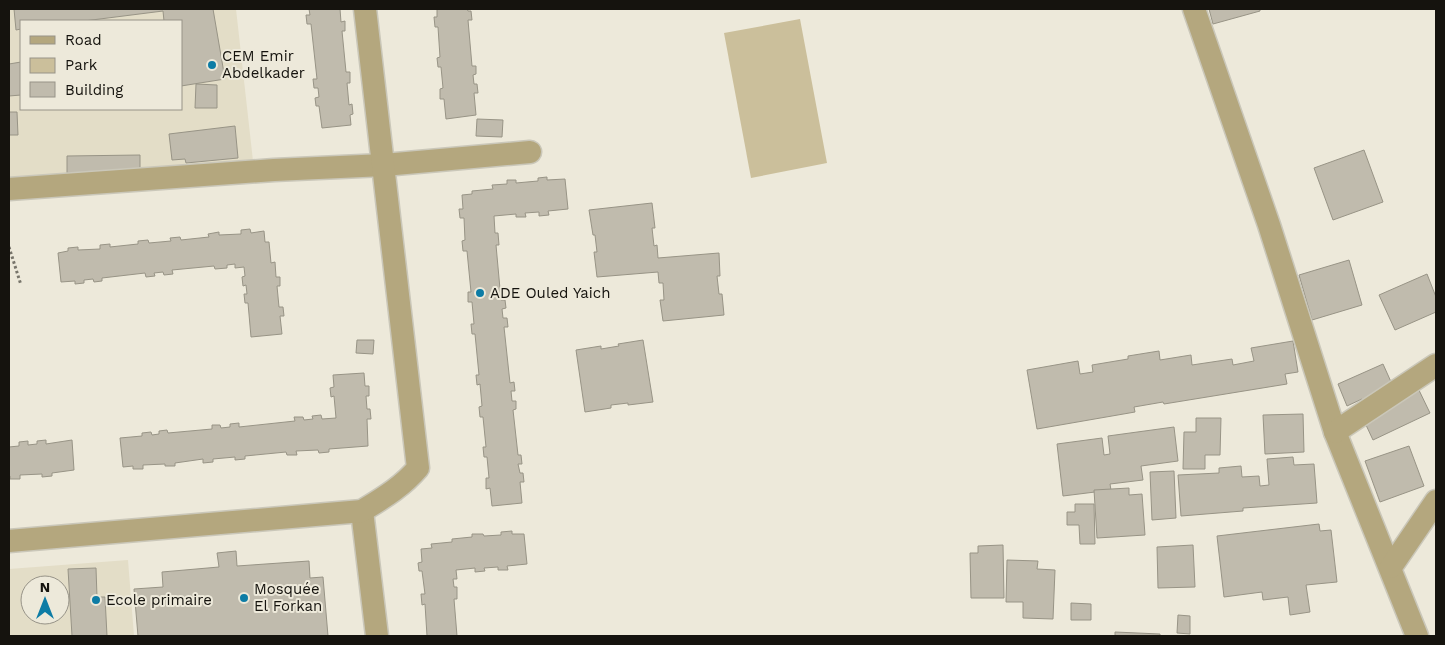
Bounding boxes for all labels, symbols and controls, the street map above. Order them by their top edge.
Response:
legend [20,20,182,110]
text: Road [65,31,102,49]
place label: CEM Emir Abdelkader [222,47,305,82]
text: Park [65,56,98,74]
marker: CEM Emir Abdelkader [206,59,218,71]
text: Building [65,81,123,99]
place label: ADE Ouled Yaich [490,284,610,302]
marker: ADE Ouled Yaich [474,287,486,299]
north arrow [20,575,70,625]
text: N [40,579,50,595]
place label: Mosquée El Forkan [254,580,322,615]
place label: Ecole primaire [106,591,212,609]
marker: Mosquée El Forkan [238,592,250,604]
marker: Ecole primaire [90,594,102,606]

